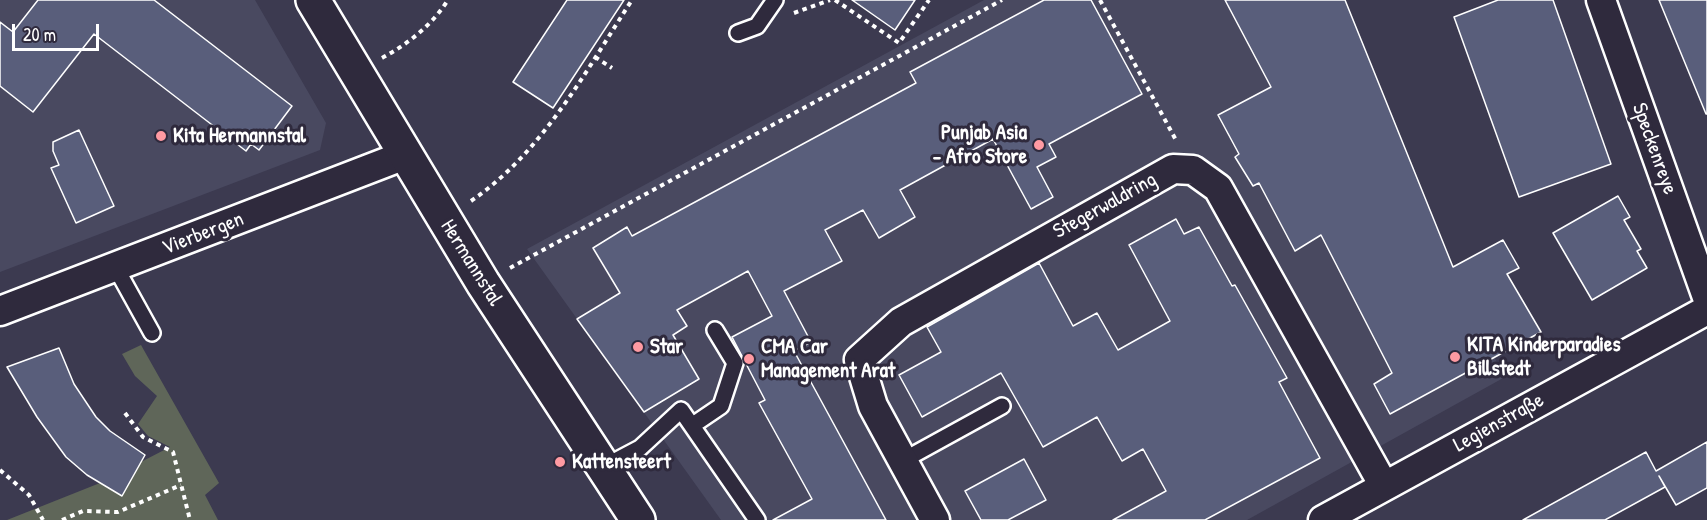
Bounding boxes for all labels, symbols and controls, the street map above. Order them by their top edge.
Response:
scale bar [15,12,102,50]
text: 20 m [23,22,56,47]
street label: Speckenreye [1626,100,1682,198]
place label: Punjab Asia - Afro Store [933,120,1027,170]
place label: Kita Hermannstal [173,123,306,149]
marker: Kita Hermannstal [154,129,168,143]
marker: Punjab Asia - Afro Store [1032,138,1046,152]
street label: Stegerwaldring [1049,167,1161,245]
street label: Vierbergen [159,207,247,261]
street label: Hermannstal [435,215,507,311]
place label: KITA Kinderparadies Billstedt [1467,332,1621,382]
place label: Star [650,334,683,360]
place label: CMA Car Management Arat [761,334,895,384]
marker: Star [631,340,645,354]
marker: KITA Kinderparadies Billstedt [1448,350,1462,364]
marker: CMA Car Management Arat [742,352,756,366]
street label: Legienstraße [1450,388,1548,458]
place label: Kattensteert [572,449,671,475]
marker: Kattensteert [553,455,567,469]

